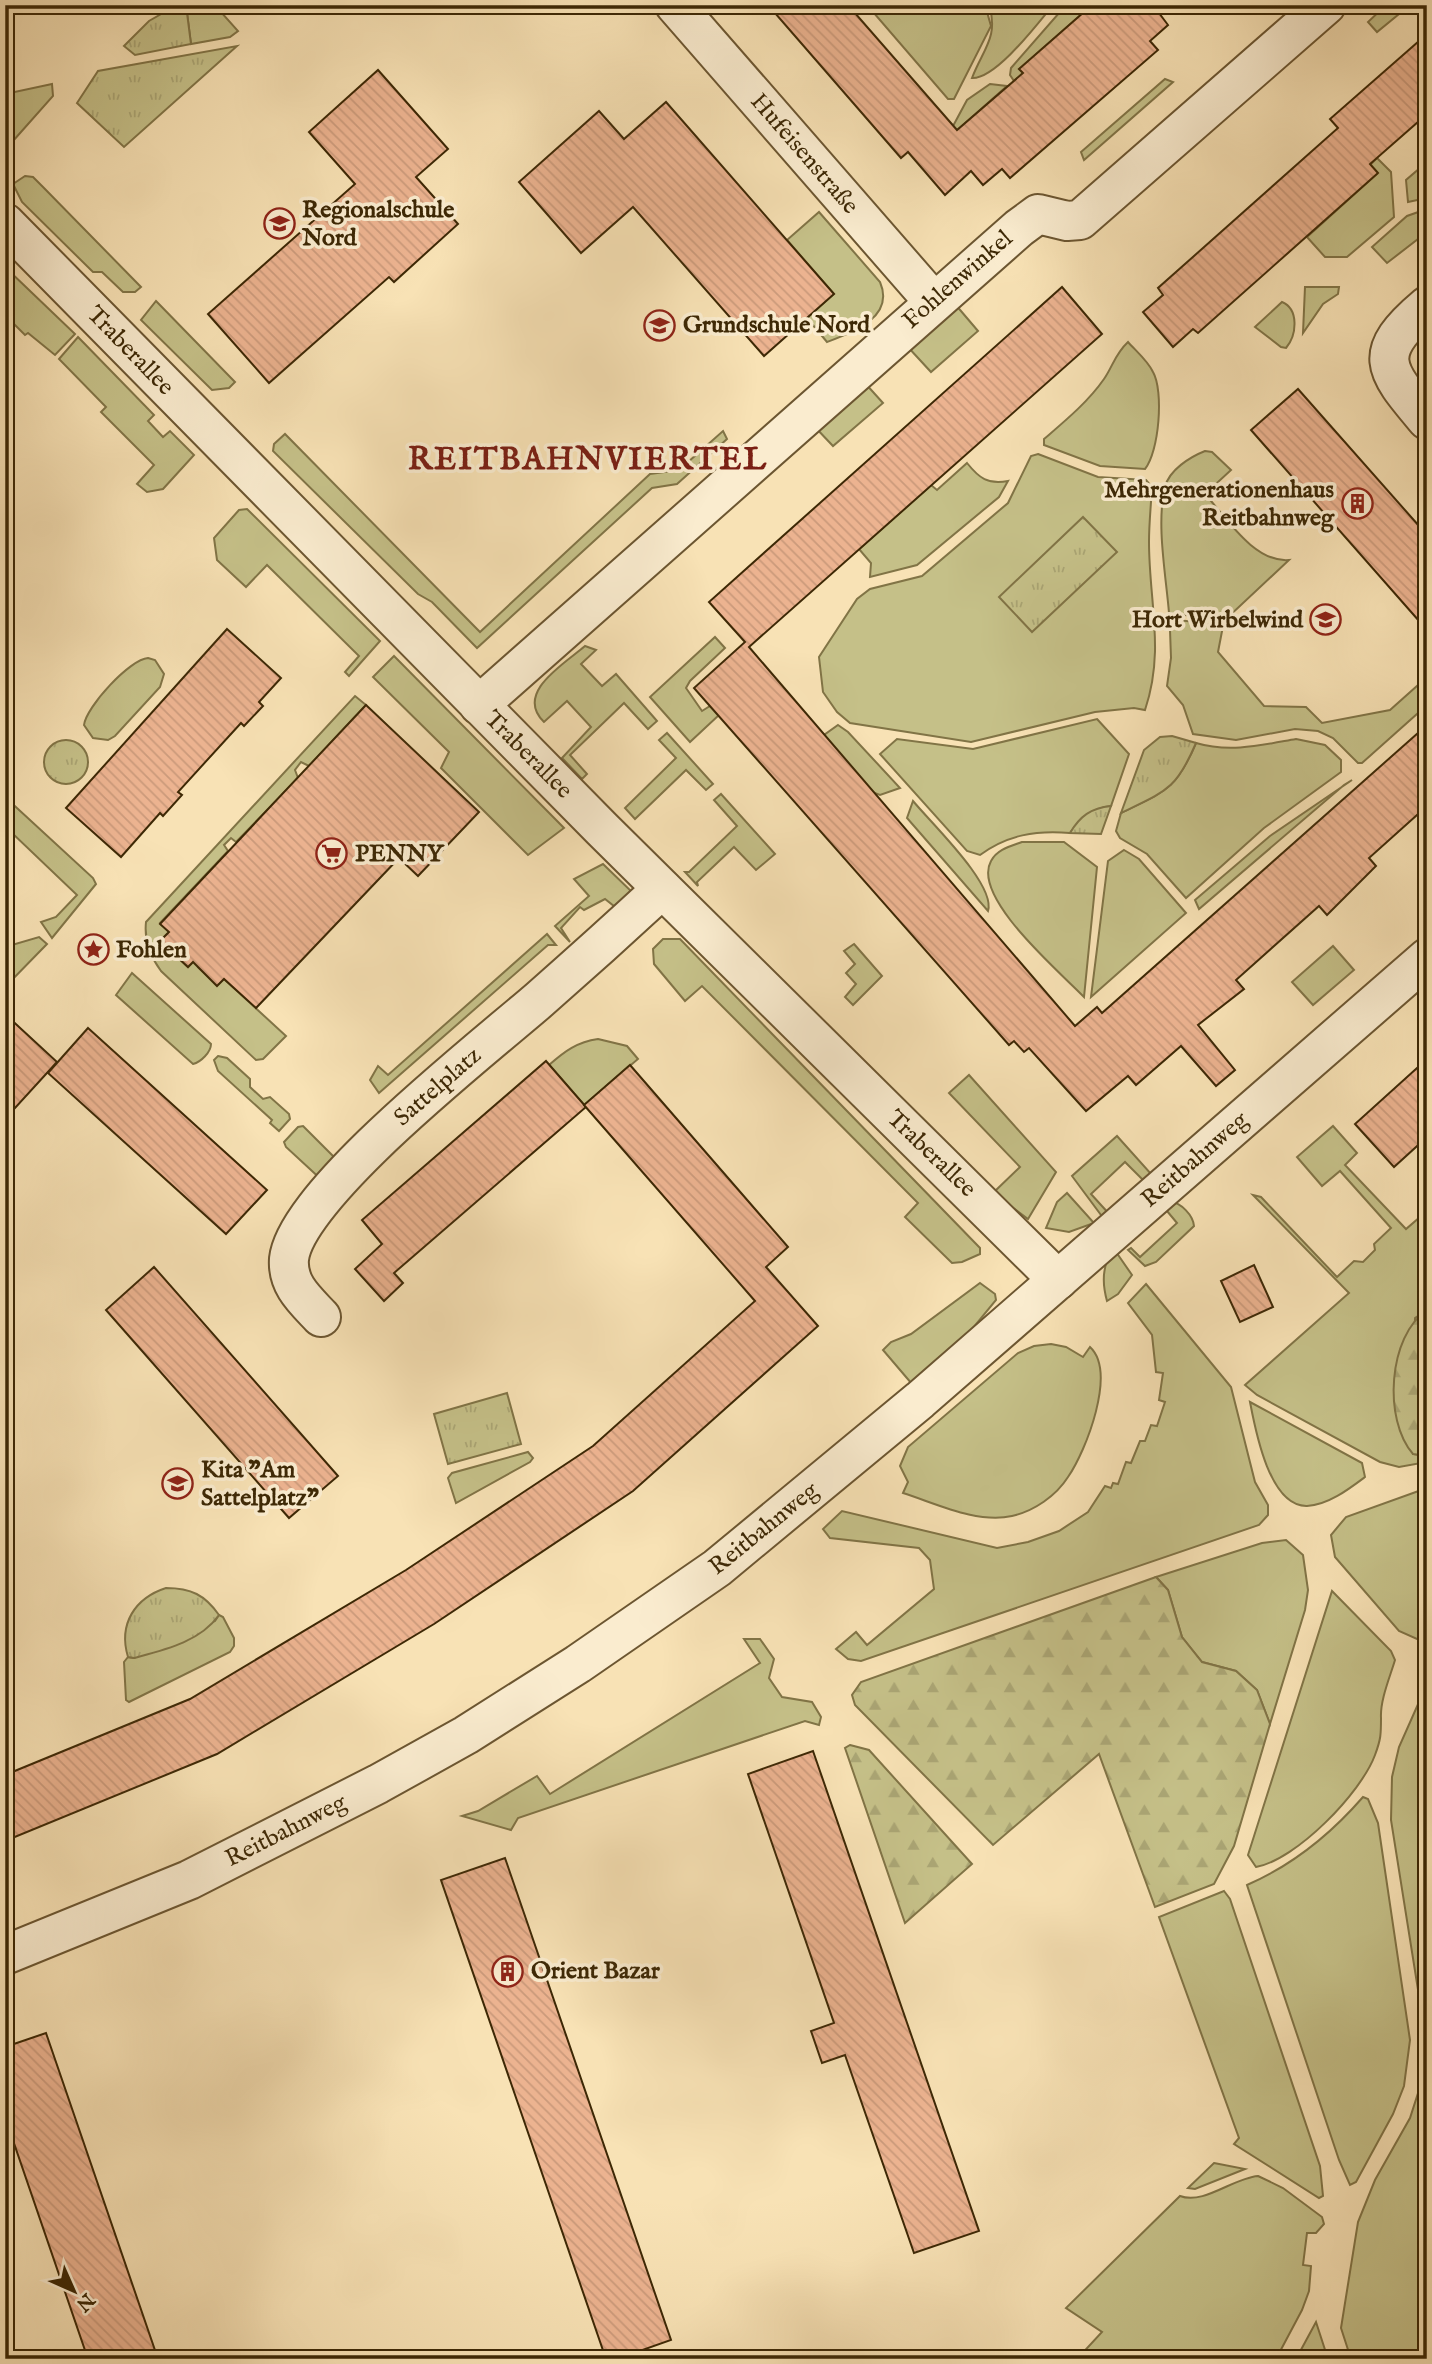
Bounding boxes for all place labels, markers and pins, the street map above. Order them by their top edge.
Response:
place label: Regionalschule Nord [301,195,454,254]
school or university icon: Regionalschule Nord [262,207,296,241]
school or university icon: Grundschule Nord [643,308,677,342]
place label: Grundschule Nord [683,310,871,341]
place label: Mehrgenerationenhaus Reitbahnweg [1104,475,1335,534]
building icon: Mehrgenerationenhaus Reitbahnweg [1340,487,1374,521]
school or university icon: Hort Wirbelwind [1309,603,1343,637]
place label: Hort Wirbelwind [1132,605,1304,636]
supermarket icon: PENNY [315,837,349,871]
place label: PENNY [355,839,445,870]
place icon: Fohlen [76,933,110,967]
place label: Fohlen [116,935,187,966]
place label: Kita "Am Sattelplatz" [201,1455,319,1514]
school or university icon: Kita "Am Sattelplatz" [161,1467,195,1501]
building icon: Orient Bazar [491,1954,525,1988]
place label: Orient Bazar [531,1956,660,1987]

